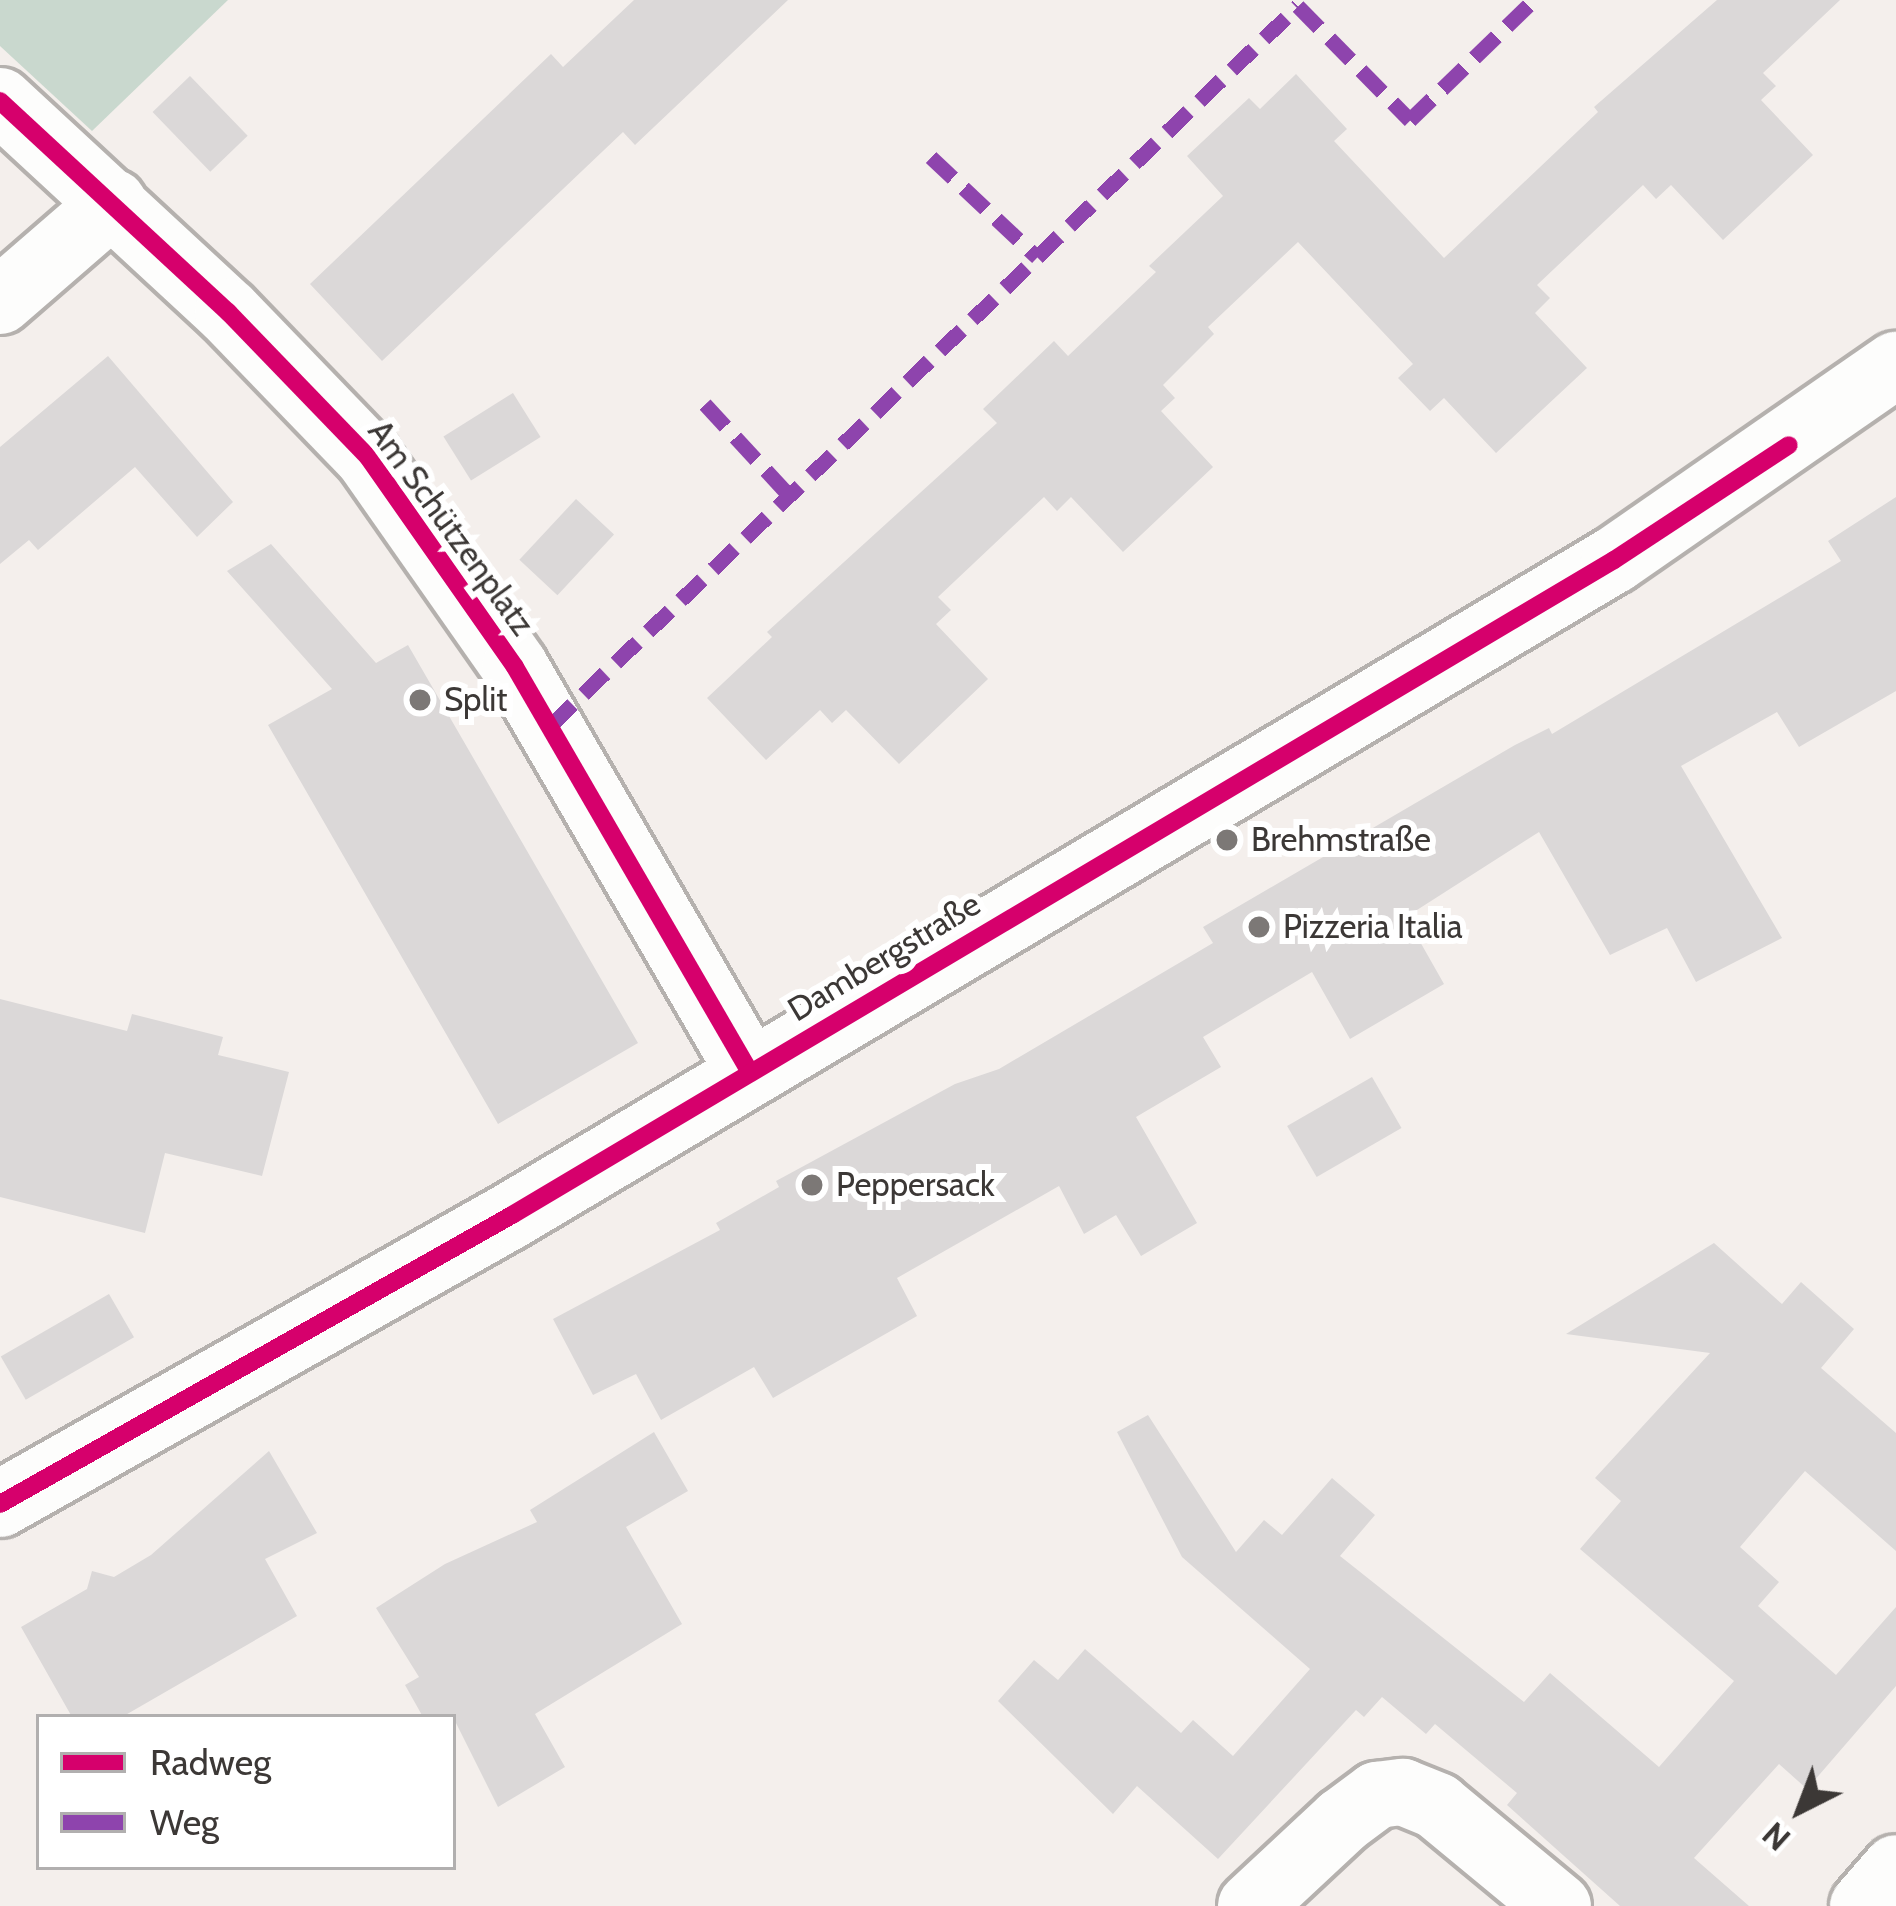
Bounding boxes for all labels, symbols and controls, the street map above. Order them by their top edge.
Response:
street label: Am Schützenplatz [360,413,542,643]
place label: Split [444,680,507,720]
marker: Split [407,687,433,713]
place label: Brehmstraße [1251,820,1431,860]
marker: Brehmstraße [1214,827,1240,853]
street label: Dambergstraße [781,884,987,1030]
place label: Pizzeria Italia [1283,907,1463,947]
marker: Pizzeria Italia [1246,914,1272,940]
place label: Peppersack [836,1165,995,1205]
marker: Peppersack [799,1172,825,1198]
legend [36,1714,456,1870]
text: Radweg [150,1740,271,1784]
north arrow [1740,1750,1860,1870]
text: Weg [150,1800,219,1844]
text: N [1754,1814,1798,1859]

